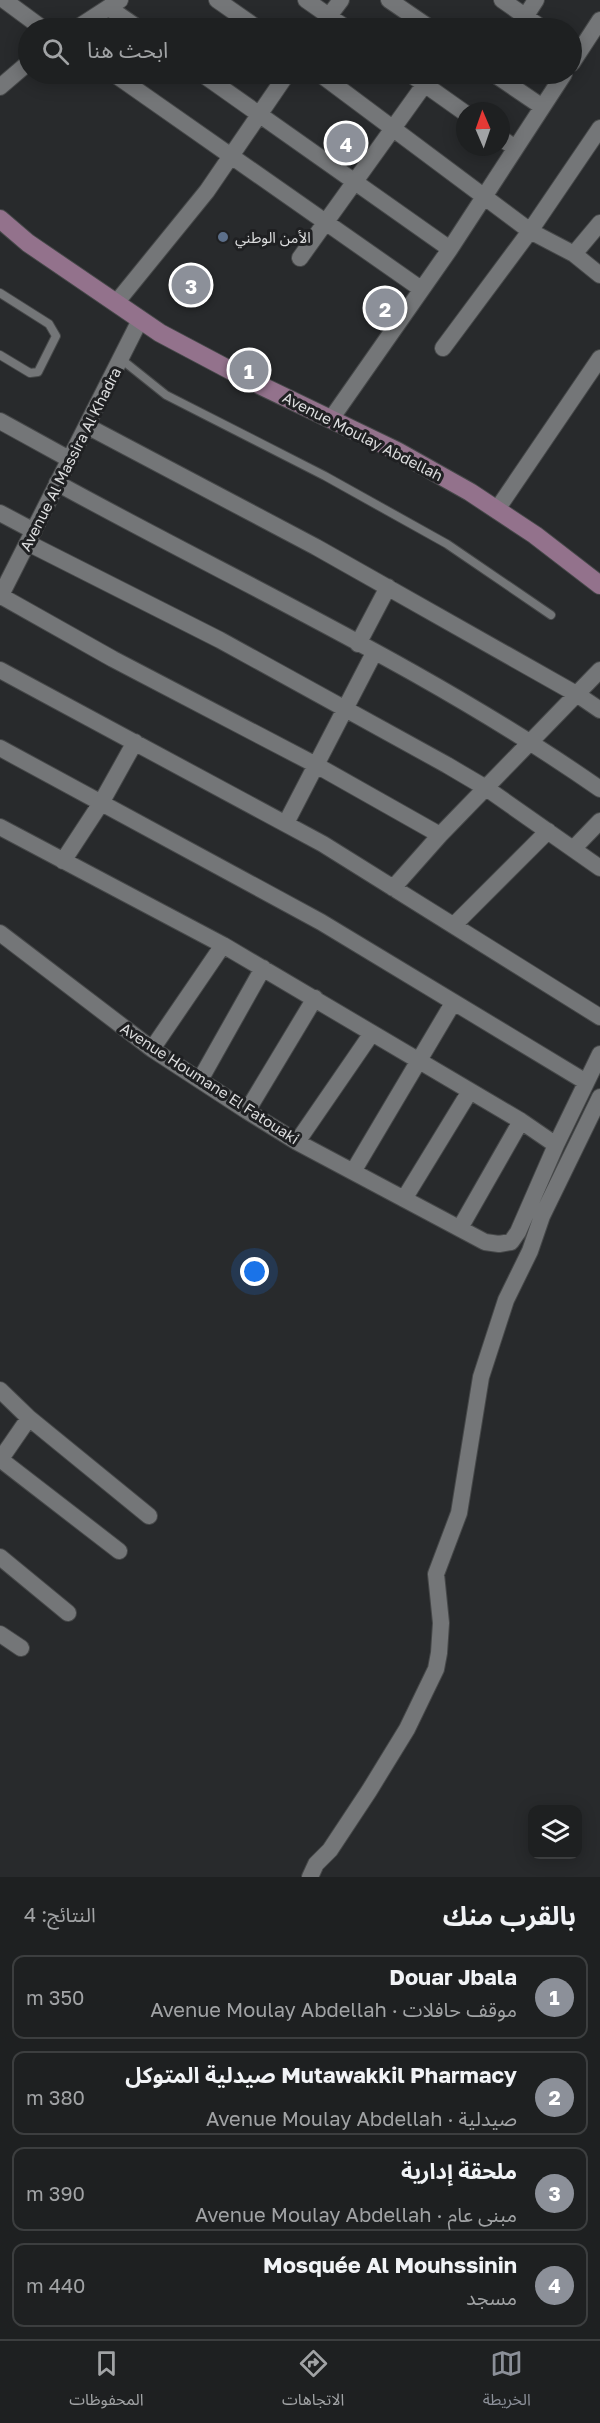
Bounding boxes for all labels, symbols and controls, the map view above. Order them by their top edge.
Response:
search box [18,18,582,84]
icon: search [39,35,72,68]
text: ابحث هنا [87,36,168,63]
north arrow [456,102,510,156]
pin: 4 [326,120,366,166]
place label: الأمن الوطني [235,228,311,249]
marker: الأمن الوطني [216,230,230,244]
pin: 3 [172,262,210,308]
pin: 2 [366,286,404,330]
pin: 1 [230,348,268,392]
street label: Avenue Al Massira Al Khadra [16,364,124,554]
street label: Avenue Moulay Abdellah [280,388,446,484]
street label: Avenue Houmane El Fatouaki [117,1018,303,1148]
your location [240,1257,269,1286]
map controls [528,1805,582,1859]
button: layers [528,1805,582,1859]
text: بالقرب منك [443,1900,576,1931]
text: النتائج: 4 [24,1902,96,1926]
text: Douar Jbala [389,1963,517,1990]
text: 350 m [26,1985,84,2009]
text: 1 [549,1985,560,2009]
text: موقف حافلات · Avenue Moulay Abdellah [150,1997,517,2021]
text: Mutawakkil Pharmacy صيدلية المتوكل [125,2061,517,2088]
text: 380 m [26,2085,85,2109]
text: 2 [548,2085,561,2109]
text: صيدلية · Avenue Moulay Abdellah [206,2106,517,2130]
text: ملحقة إدارية [401,2157,517,2184]
text: 390 m [26,2181,85,2205]
text: 3 [548,2181,561,2205]
text: مبنى عام · Avenue Moulay Abdellah [195,2202,517,2226]
text: Mosquée Al Mouhssinin [263,2251,517,2278]
text: 440 m [26,2273,86,2297]
text: 4 [548,2273,561,2297]
text: مسجد [466,2285,517,2309]
tab: المحفوظات [69,2347,143,2417]
tab: الاتجاهات [282,2347,344,2417]
tab: الخريطة [483,2347,531,2417]

